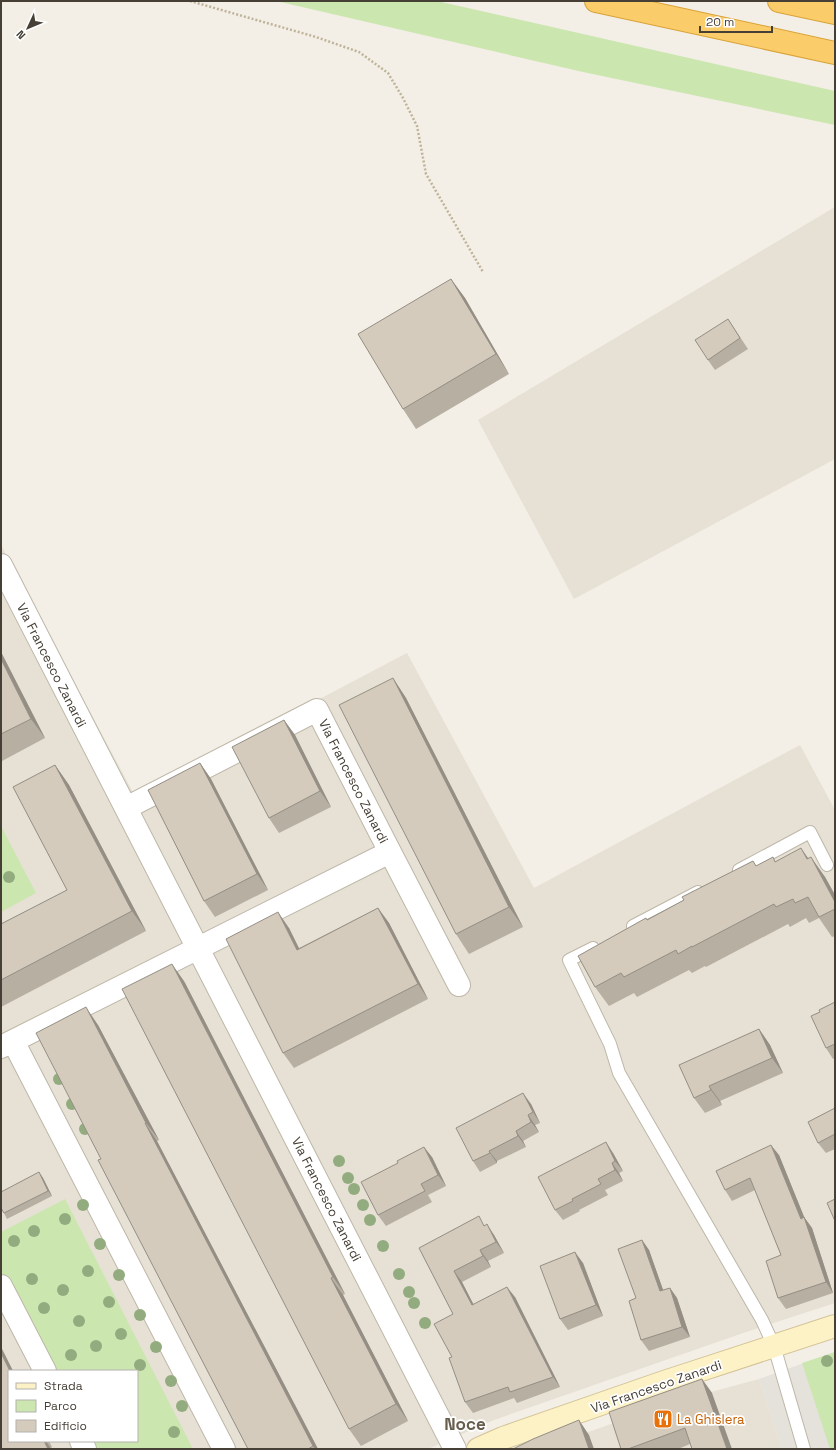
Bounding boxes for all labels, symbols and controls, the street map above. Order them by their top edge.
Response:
north arrow [8,8,48,48]
scale bar [700,8,772,34]
text: 20 m [706,14,734,30]
text: N [13,27,28,42]
street label: Via Francesco Zanardi [13,600,90,730]
street label: Via Francesco Zanardi [315,716,392,846]
street label: Via Francesco Zanardi [288,1134,365,1264]
street label: Via Francesco Zanardi [588,1356,724,1417]
legend [8,1370,138,1442]
text: Strada [44,1378,83,1394]
text: Parco [44,1398,77,1414]
restaurant icon: La Ghislera [652,1408,674,1430]
place label: La Ghislera [677,1411,745,1428]
district label: Noce [444,1413,486,1435]
text: Edificio [44,1418,87,1434]

